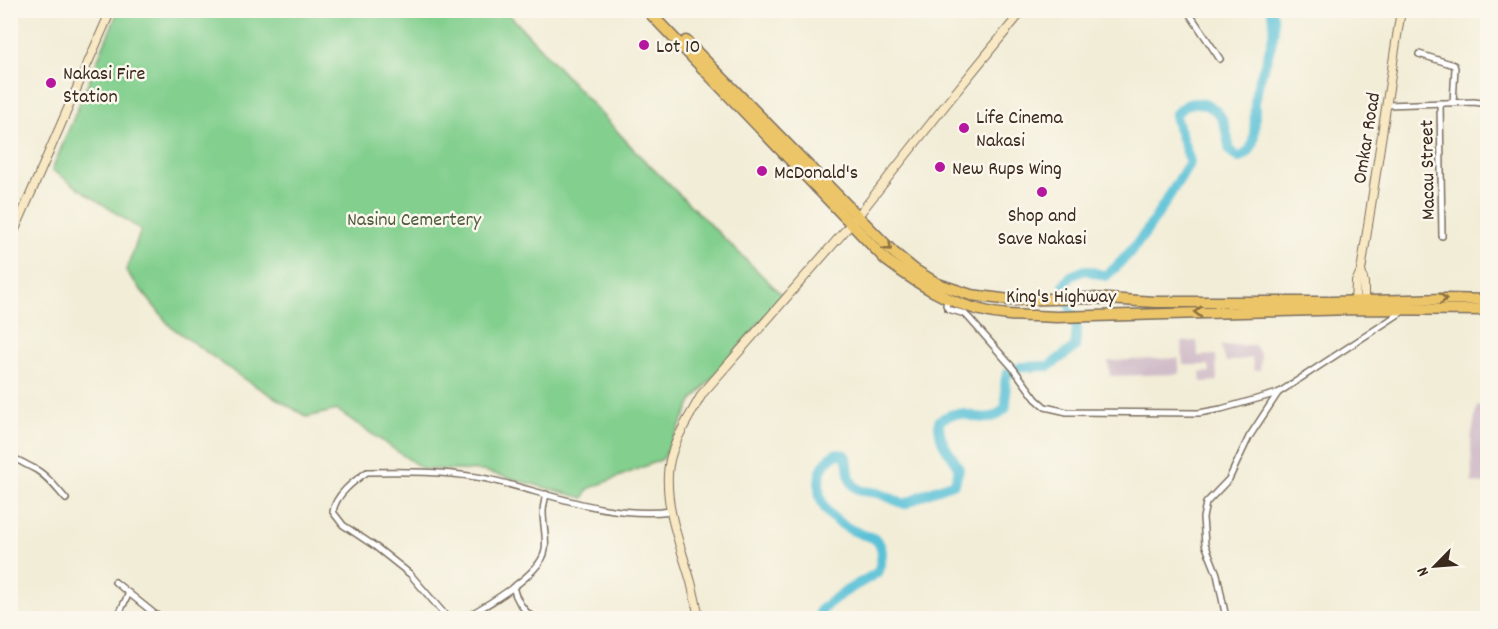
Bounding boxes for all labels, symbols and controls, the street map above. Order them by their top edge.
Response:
place label: Lot 10 [656,34,700,62]
marker: Lot 10 [637,38,651,52]
place label: Nakasi Fire Station [63,61,145,112]
marker: Nakasi Fire Station [44,76,58,90]
street label: Omkar Road [1347,91,1389,186]
place label: Life Cinema Nakasi [976,105,1064,156]
street label: Macau Street [1414,120,1444,220]
marker: Life Cinema Nakasi [957,121,971,135]
place label: New Rups Wing [952,156,1062,184]
place label: McDonald's [774,160,858,188]
marker: New Rups Wing [933,160,947,174]
marker: McDonald's [755,164,769,178]
marker: Shop and Save Nakasi [1035,185,1049,199]
place label: Shop and Save Nakasi [998,203,1087,254]
park label: Nasinu Cemertery [347,207,482,235]
one-way arrow [881,240,892,251]
street label: King's Highway [1006,284,1117,312]
one-way arrow [1438,293,1447,305]
one-way arrow [1194,306,1203,318]
north arrow [1405,536,1465,596]
text: N [1412,563,1436,580]

